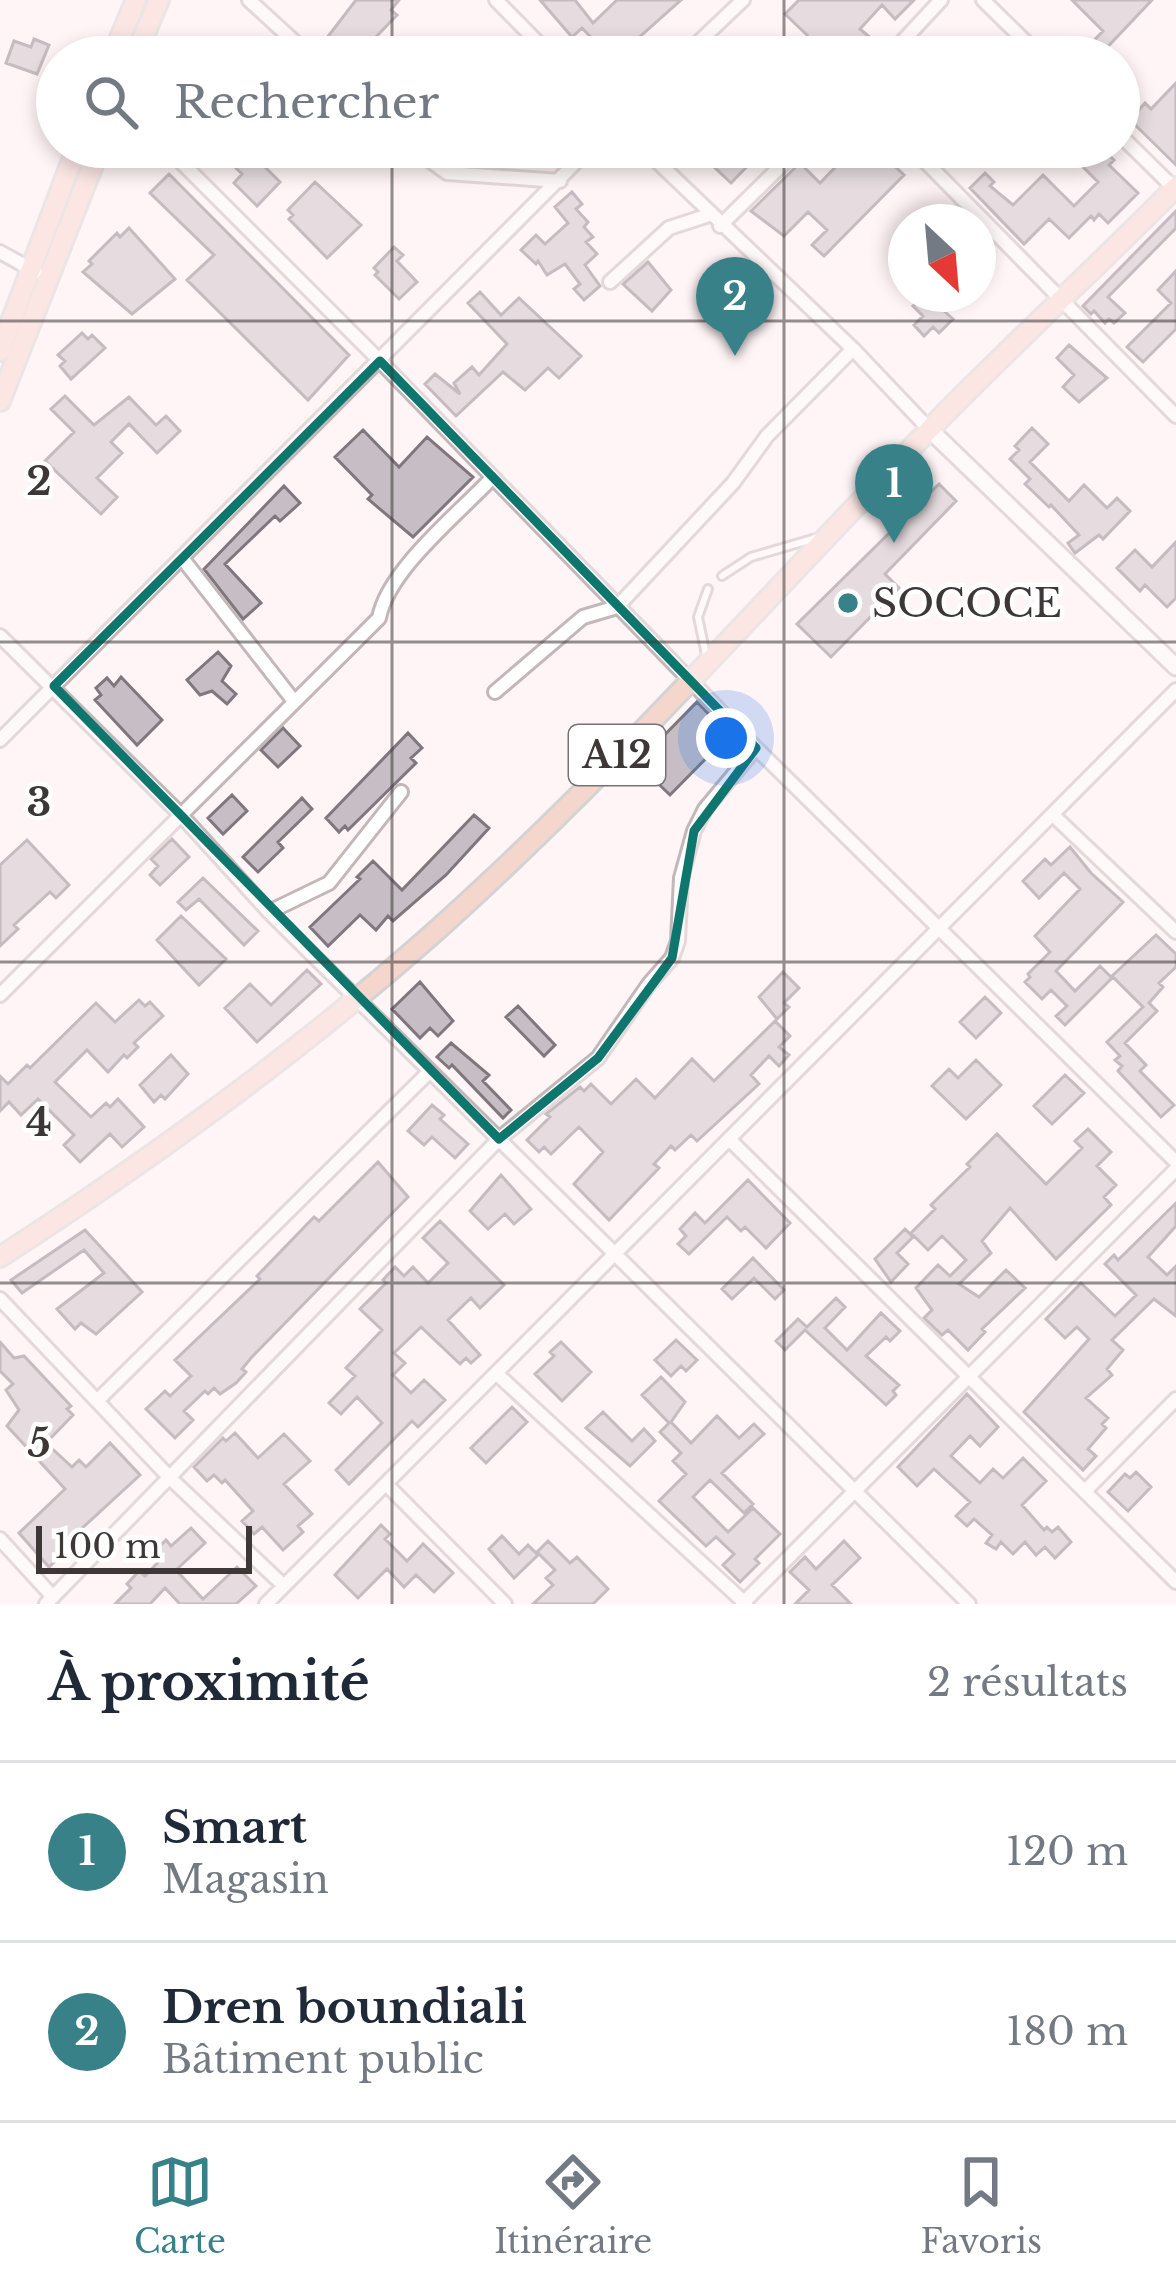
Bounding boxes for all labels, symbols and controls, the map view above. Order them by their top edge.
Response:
search box [36,36,1140,168]
icon: search [78,69,144,135]
text: Rechercher [174,74,439,130]
north arrow [888,204,996,312]
pin: 2 [696,257,774,356]
pin: 1 [855,444,933,543]
text: 2 [26,457,52,506]
place label: SOCOCE [872,579,1062,628]
marker: SOCOCE [835,590,861,616]
your location [696,708,756,768]
road number: A12 [569,725,665,785]
text: 3 [27,778,51,827]
text: 4 [26,1098,52,1147]
text: 5 [27,1419,51,1468]
scale bar [36,1520,252,1573]
text: 100 m [54,1526,161,1567]
text: À proximité [48,1651,370,1714]
text: 2 résultats [927,1658,1128,1707]
text: Smart [162,1799,307,1855]
text: 1 [78,1827,96,1876]
text: 120 m [1006,1827,1128,1876]
text: Magasin [162,1855,329,1904]
text: Dren boundiali [162,1979,527,2035]
text: 2 [74,2007,100,2056]
text: 180 m [1006,2007,1128,2056]
text: Bâtiment public [162,2035,484,2084]
tab: Carte [134,2149,226,2262]
tab: Itinéraire [494,2149,652,2262]
tab: Favoris [920,2149,1042,2262]

